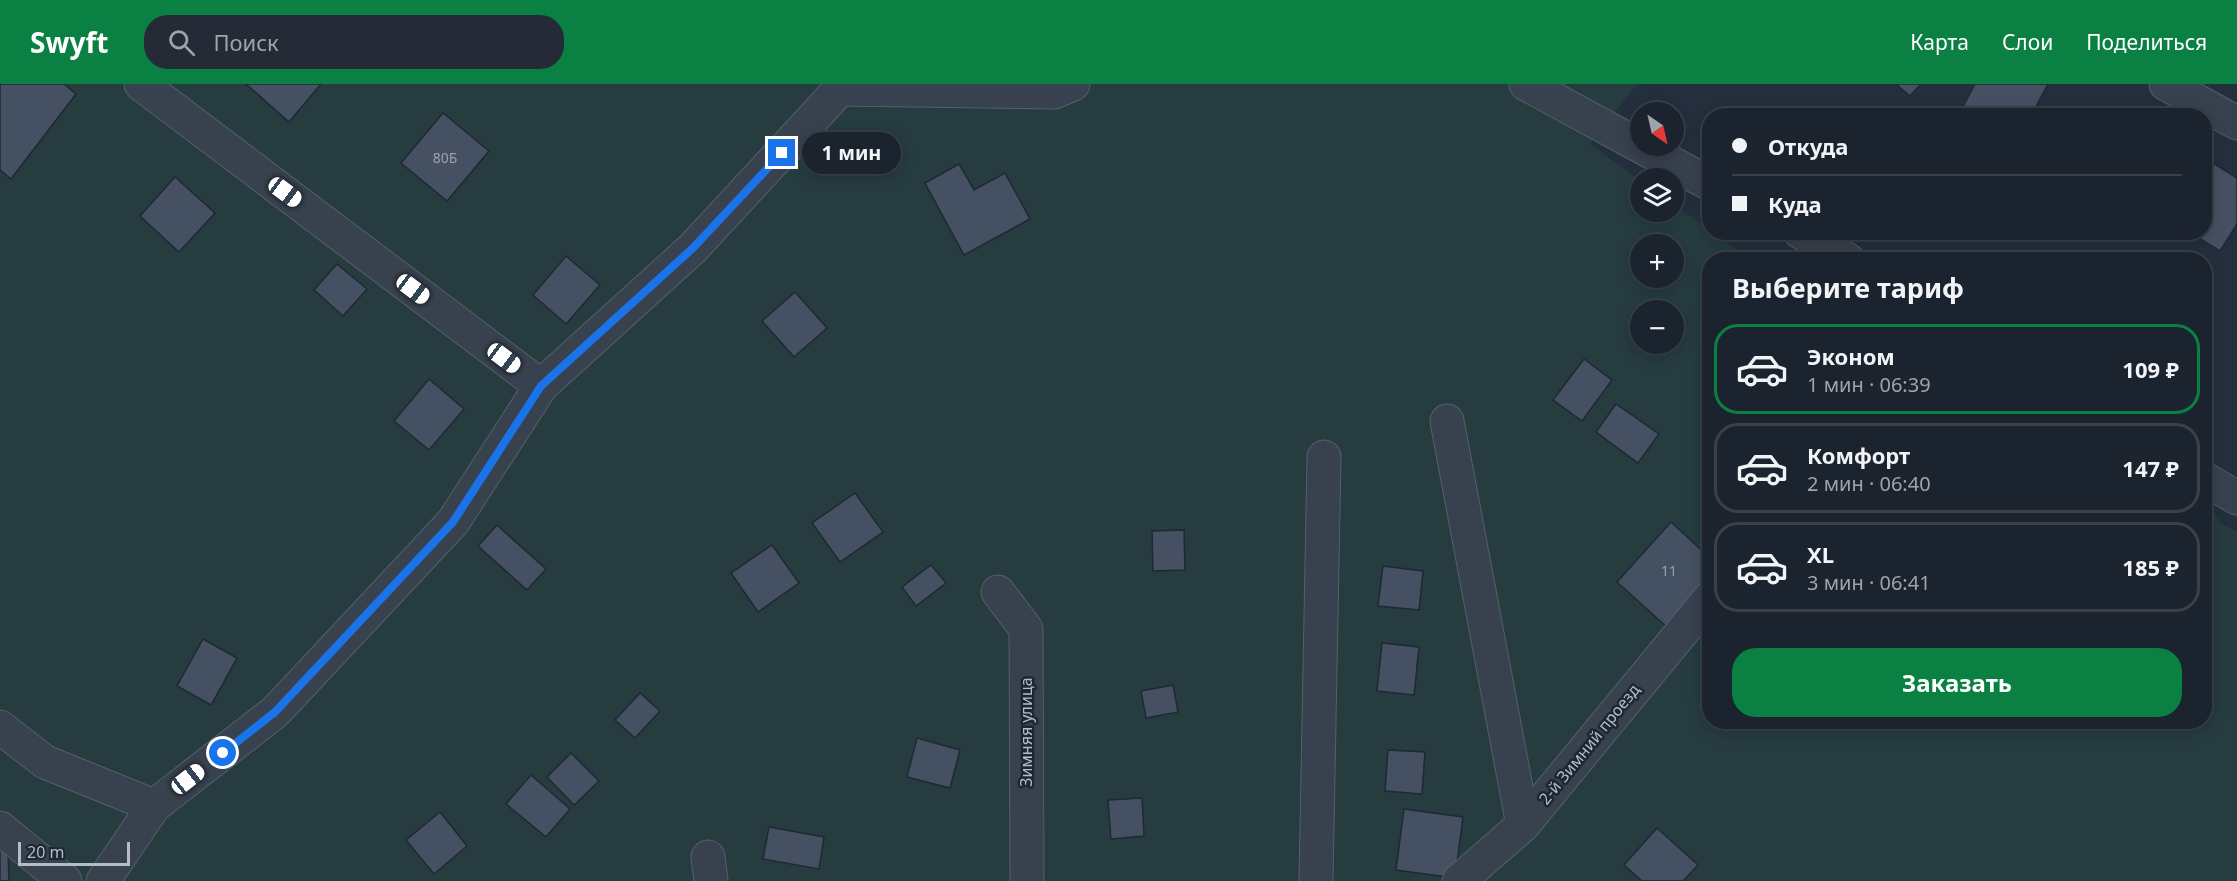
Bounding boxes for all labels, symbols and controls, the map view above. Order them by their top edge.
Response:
search box [144,15,564,69]
text: Swyft [30,23,108,61]
icon: search [165,26,198,59]
text: Поиск [213,27,279,57]
text: Карта [1910,28,1969,56]
text: Слои [2002,28,2053,56]
text: Поделиться [2086,28,2207,56]
north arrow [1630,102,1684,156]
map controls [1630,102,1684,354]
text: Откуда [1768,131,1848,161]
callout: 1 мин [803,132,902,174]
route end [768,139,795,166]
text: 1 мин [822,139,881,166]
house number: 80Б [433,148,457,167]
button: layers [1630,168,1684,222]
car [265,174,305,210]
text: Куда [1768,189,1822,219]
button: + [1630,234,1684,288]
text: Выберите тариф [1732,269,1964,306]
car [393,271,433,307]
button: − [1630,300,1684,354]
car [484,340,524,376]
text: Эконом [1807,341,1895,371]
icon: car [1735,342,1789,396]
text: 109 ₽ [2122,354,2179,384]
text: 1 мин · 06:39 [1807,371,1931,398]
text: Комфорт [1807,440,1910,470]
icon: car [1735,441,1789,495]
text: 147 ₽ [2122,453,2179,483]
text: 2 мин · 06:40 [1807,470,1931,497]
text: XL [1807,539,1834,569]
icon: car [1735,540,1789,594]
text: 185 ₽ [2122,552,2179,582]
house number: 11 [1661,561,1677,580]
text: 3 мин · 06:41 [1807,569,1931,596]
button: Заказать [1732,648,2182,717]
street label: Зимняя улица [1015,677,1037,787]
street label: 2-й Зимний проезд [1534,679,1645,809]
route start [209,739,236,766]
car [168,761,208,797]
scale bar [18,839,130,866]
text: 20 m [27,841,64,863]

